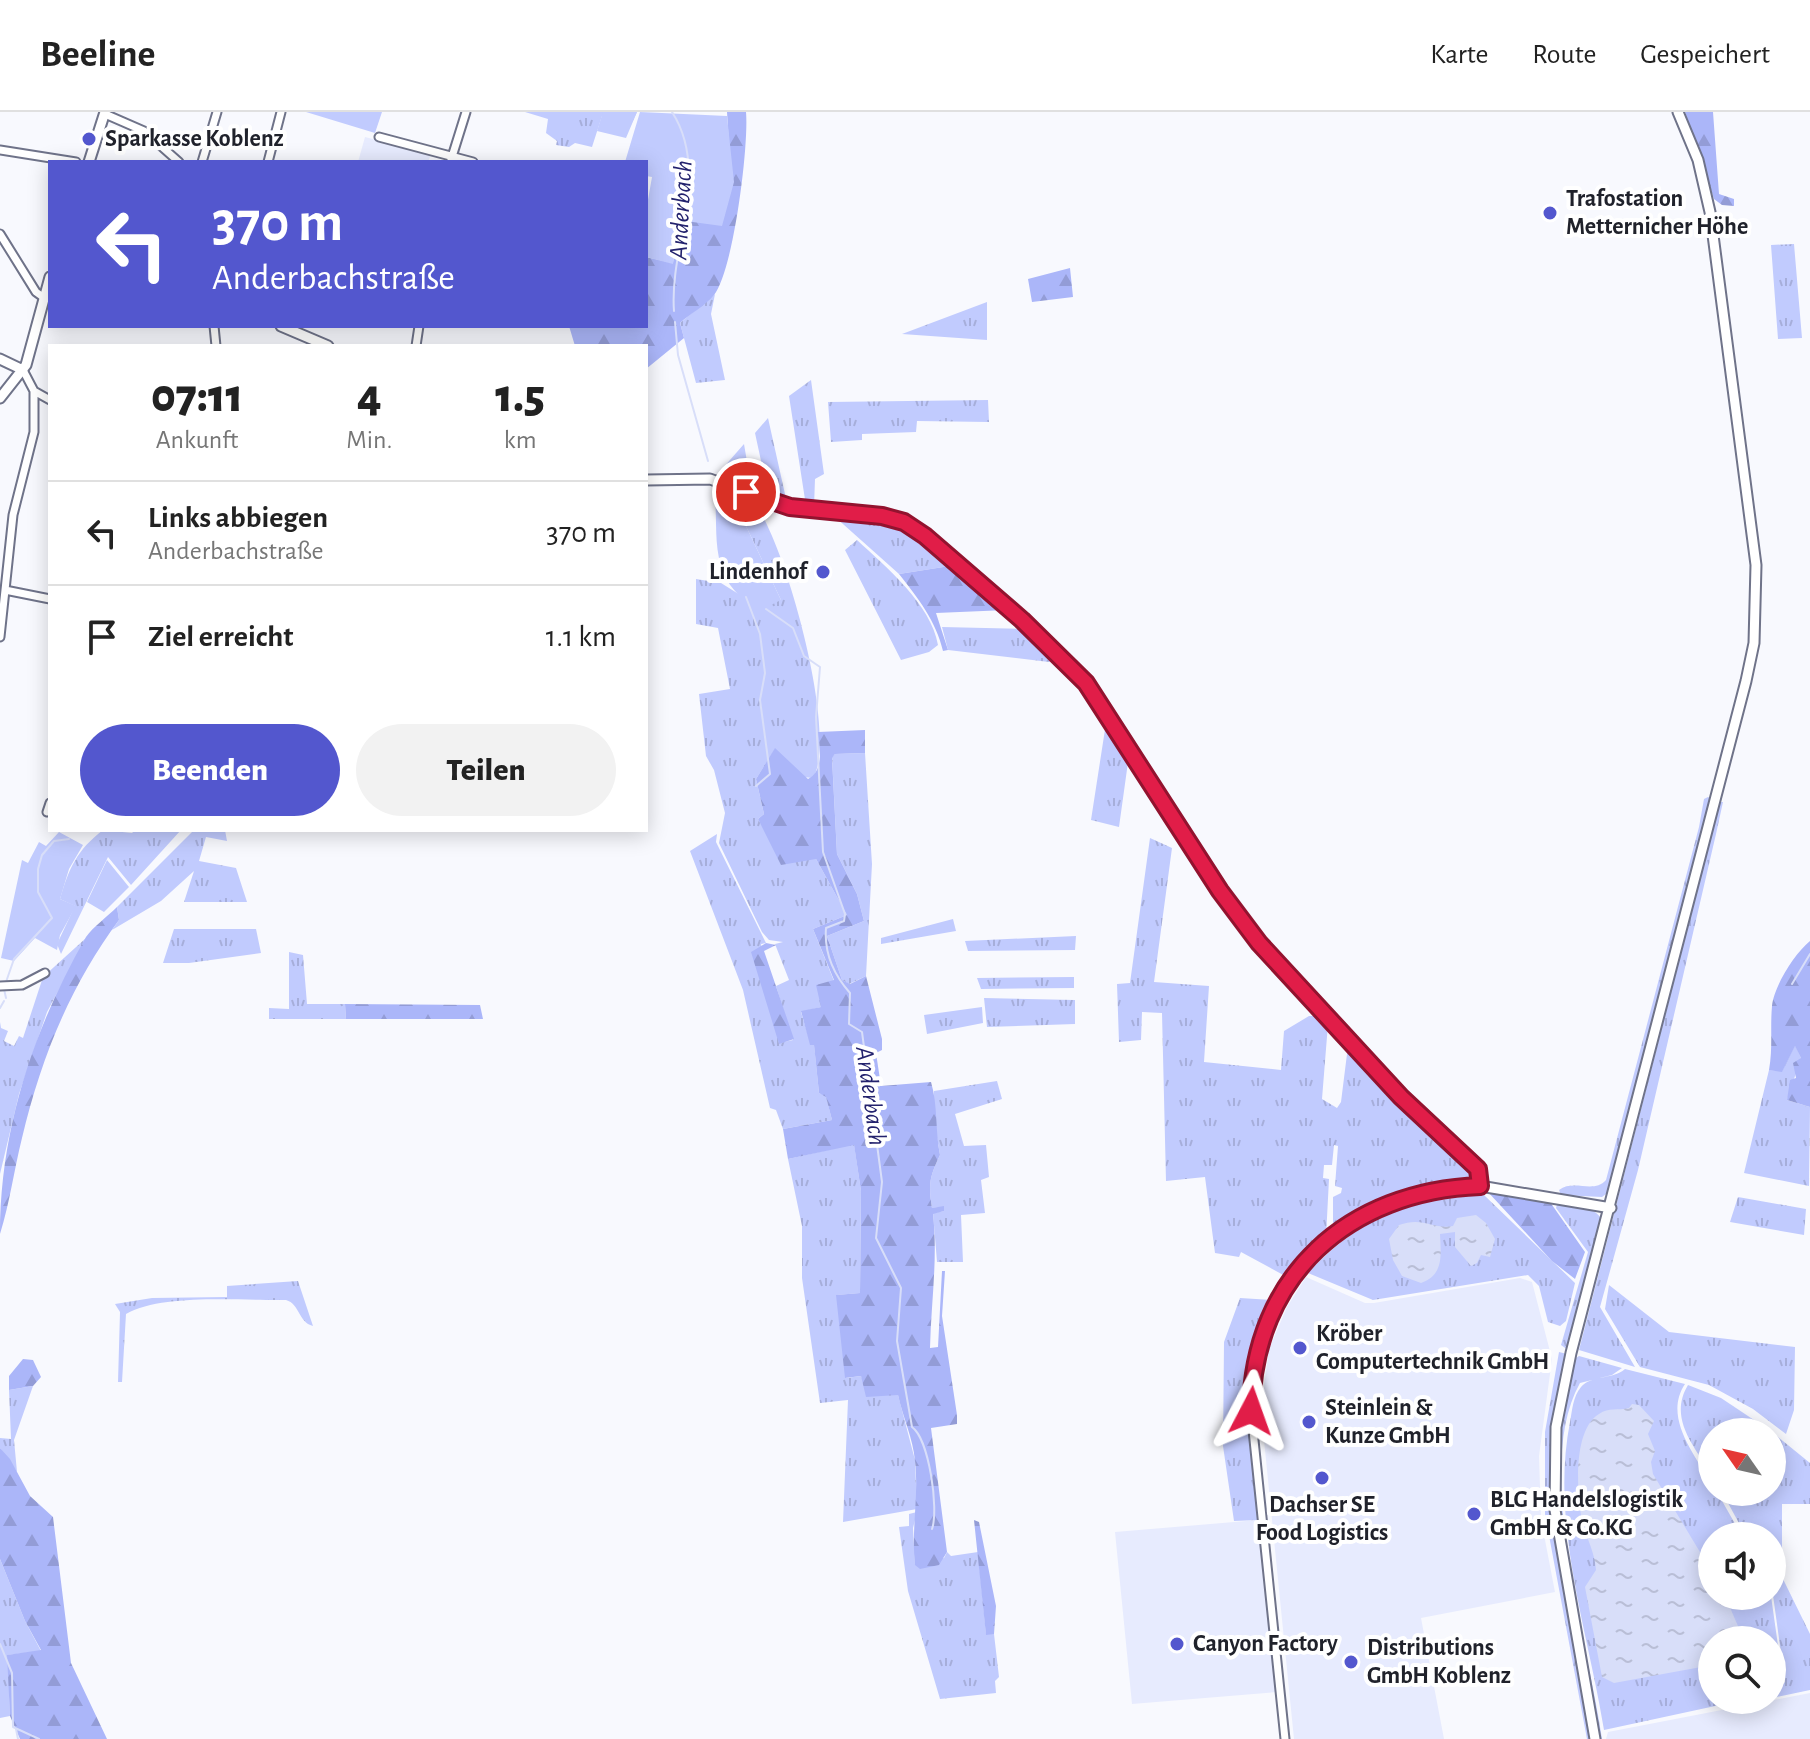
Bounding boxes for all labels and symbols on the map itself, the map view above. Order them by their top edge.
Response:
place label: Sparkasse Koblenz [105,127,284,151]
marker: Sparkasse Koblenz [80,130,98,148]
water label: Anderbach [665,159,697,262]
place label: Trafostation Metternicher Höhe [1566,187,1748,239]
marker: Trafostation Metternicher Höhe [1541,204,1559,222]
pin [712,458,780,526]
place label: Lindenhof [709,560,809,584]
marker: Lindenhof [814,563,832,581]
water label: Anderbach [851,1044,891,1147]
place label: Kröber Computertechnik GmbH [1316,1322,1549,1374]
marker: Kröber Computertechnik GmbH [1291,1339,1309,1357]
position arrow [1209,1369,1293,1453]
place label: Steinlein & Kunze GmbH [1325,1396,1451,1448]
marker: Steinlein & Kunze GmbH [1300,1413,1318,1431]
north arrow [1698,1418,1786,1506]
marker: Dachser SE Food Logistics [1313,1469,1331,1487]
place label: BLG Handelslogistik GmbH & Co.KG [1490,1488,1683,1540]
place label: Dachser SE Food Logistics [1256,1493,1388,1545]
marker: BLG Handelslogistik GmbH & Co.KG [1465,1505,1483,1523]
place label: Canyon Factory [1193,1632,1338,1656]
marker: Canyon Factory [1168,1635,1186,1653]
place label: Distributions GmbH Koblenz [1367,1636,1511,1688]
marker: Distributions GmbH Koblenz [1342,1653,1360,1671]

